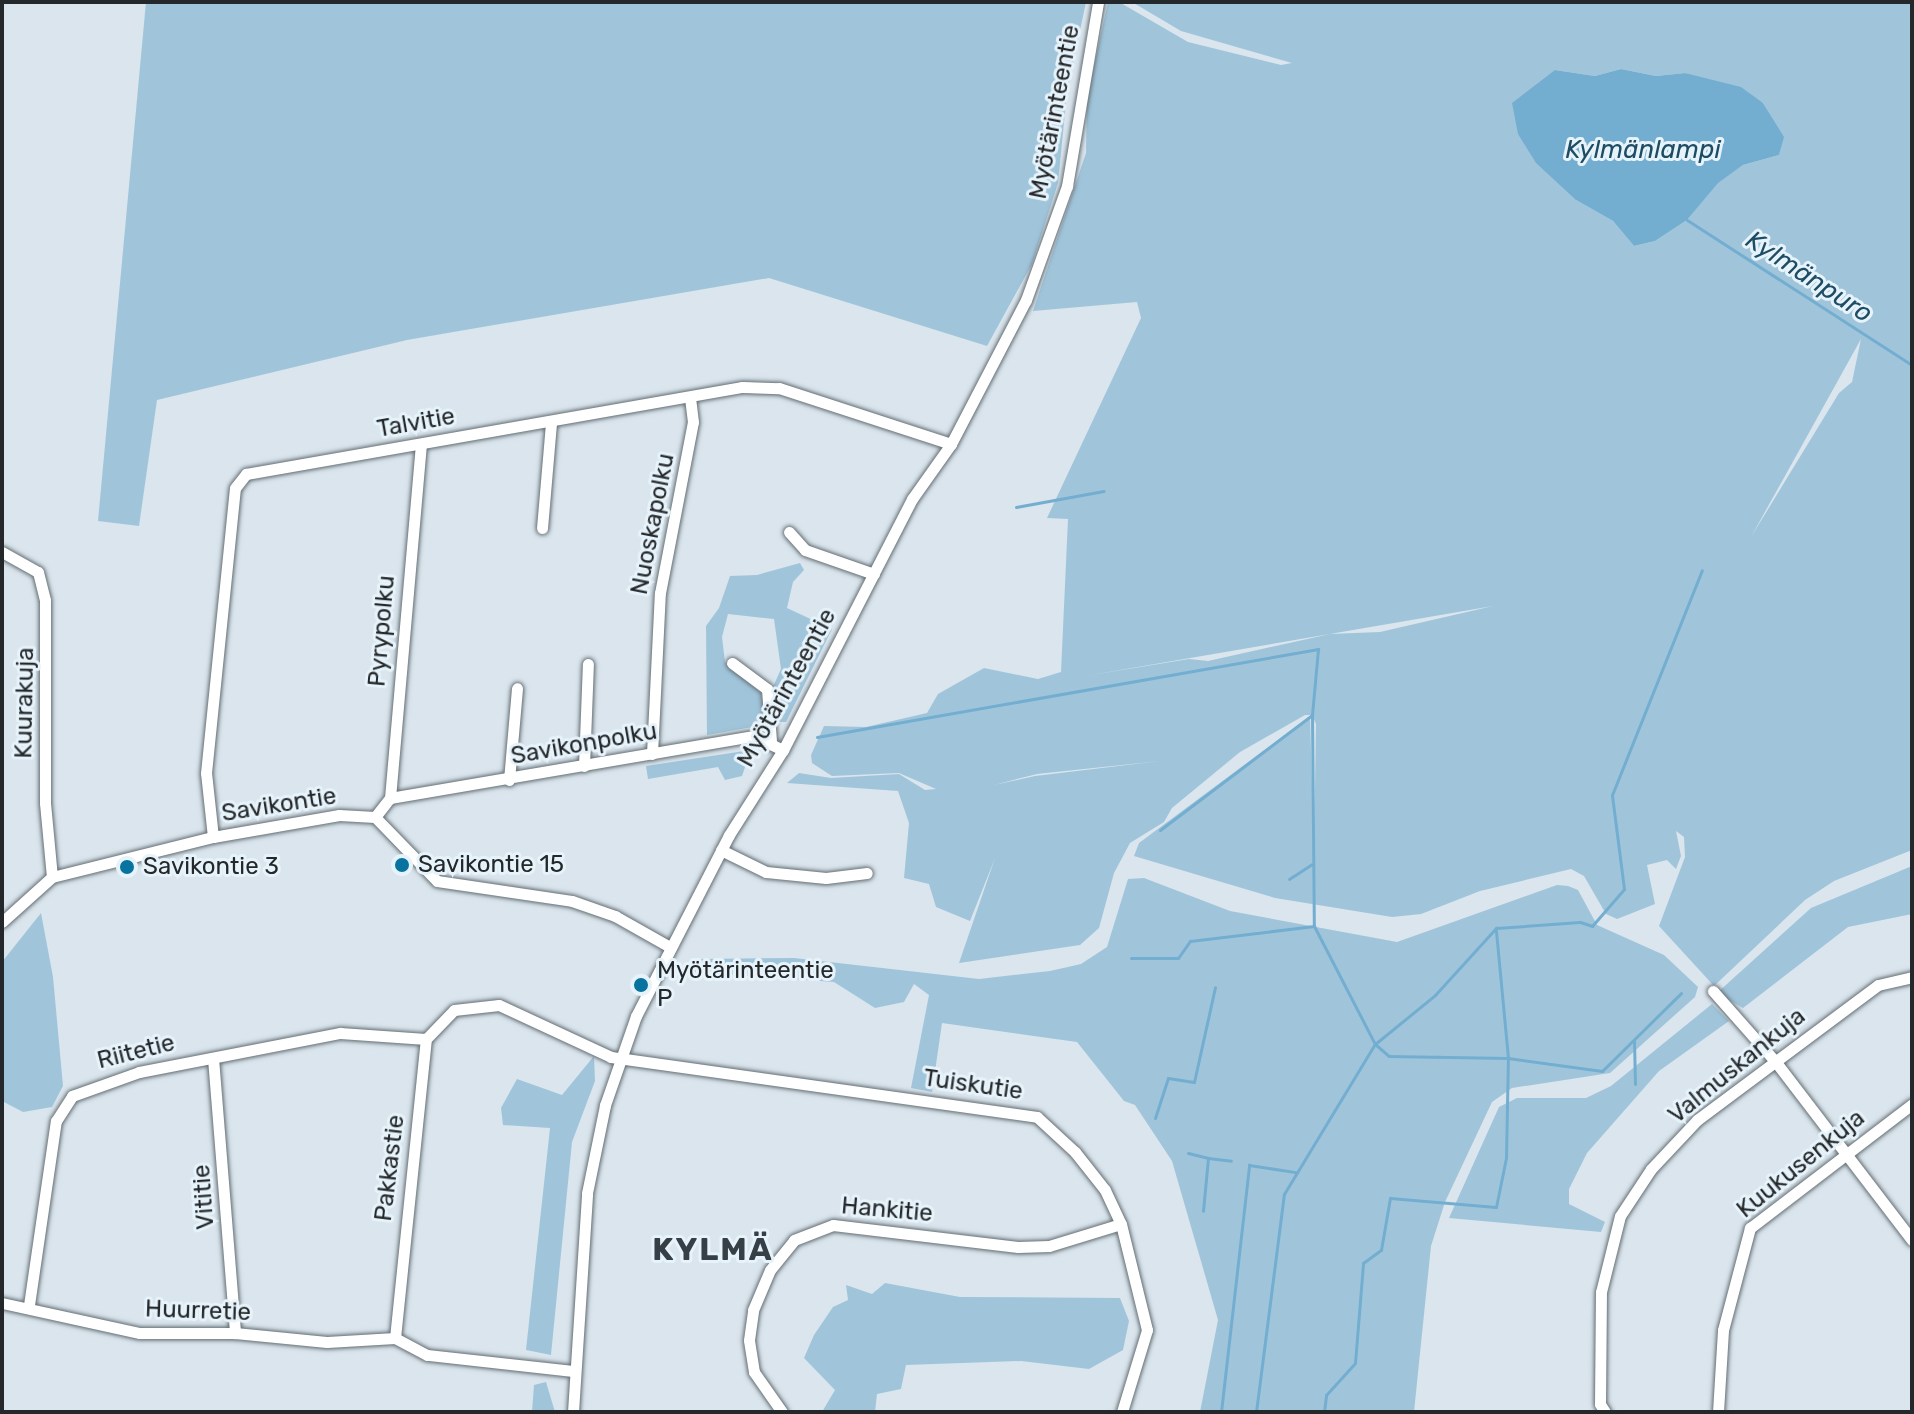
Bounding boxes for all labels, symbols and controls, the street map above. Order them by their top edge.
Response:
street label: Myötärinteentie [1024,23,1086,201]
water label: Kylmänlampi [1565,134,1721,166]
water label: Kylmänpuro [1740,225,1878,329]
street label: Talvitie [375,402,457,444]
street label: Nuoskapolku [625,451,681,597]
street label: Pyrypolku [363,574,401,688]
street label: Myötärinteentie [732,604,842,772]
street label: Kuurakuja [10,647,40,759]
street label: Savikonpolku [509,717,659,771]
street label: Savikontie [220,782,338,828]
place label: Savikontie 15 [418,851,564,879]
place label: Savikontie 3 [143,853,279,881]
marker: Savikontie 15 [393,856,411,874]
marker: Savikontie 3 [118,858,136,876]
place label: Myötärinteentie P [657,957,834,1013]
marker: Myötärinteentie P [632,976,650,994]
street label: Valmuskankuja [1663,1002,1811,1130]
street label: Riitetie [94,1029,178,1075]
street label: Tuiskutie [922,1064,1024,1106]
street label: Kuukusenkuja [1731,1104,1871,1224]
street label: Pakkastie [369,1113,411,1223]
street label: Vititie [187,1163,221,1231]
street label: Hankitie [840,1192,934,1228]
district label: KYLMÄ [652,1230,774,1268]
street label: Huurretie [145,1295,251,1327]

